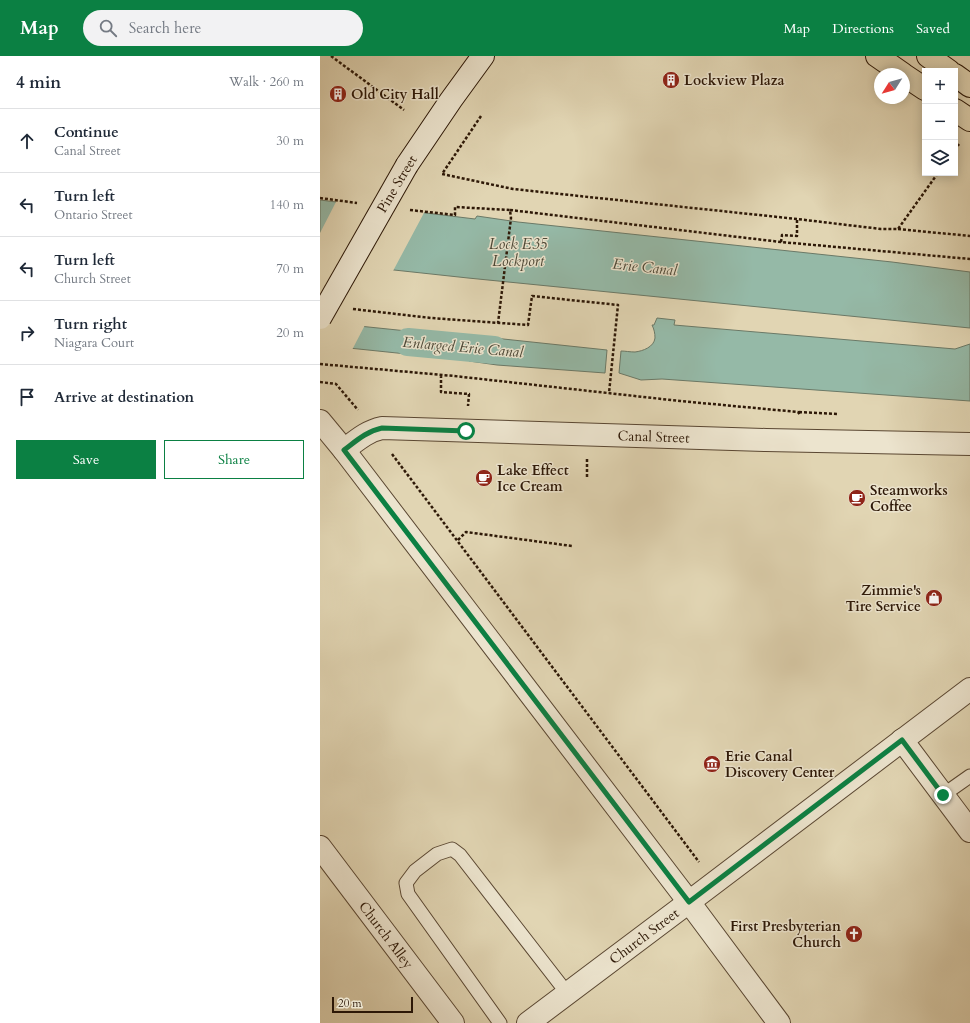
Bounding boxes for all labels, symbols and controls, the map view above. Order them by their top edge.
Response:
search box [83,10,363,46]
text: Map [20,15,59,41]
icon: search [97,17,119,39]
text: Search here [129,18,201,38]
text: Map [784,19,810,38]
text: Directions [832,19,894,38]
text: Saved [916,19,950,38]
north arrow [874,68,910,104]
map controls [922,68,958,176]
button: + [922,68,958,104]
building icon: Lockview Plaza [661,70,681,90]
text: 4 min [16,71,61,94]
place label: Lockview Plaza [684,71,785,90]
text: Walk · 260 m [229,73,304,91]
building icon: Old City Hall [328,84,348,104]
place label: Old City Hall [351,85,439,104]
button: − [922,104,958,140]
text: Continue [54,122,119,142]
icon: ahead [16,130,38,152]
text: 30 m [276,132,304,150]
button: layers [922,140,958,176]
text: Canal Street [54,142,121,160]
street label: Pine Street [372,151,422,216]
text: Turn left [54,186,115,206]
icon: left [16,194,38,216]
text: 140 m [270,196,304,214]
text: Ontario Street [54,206,133,224]
water label: Lock E35 Lockport [489,234,547,271]
text: Turn left [54,250,115,270]
water label: Erie Canal [612,254,679,280]
icon: left [16,258,38,280]
text: 70 m [276,260,304,278]
text: Church Street [54,270,131,288]
text: Turn right [54,314,127,334]
icon: right [16,322,38,344]
text: 20 m [276,324,304,342]
water label: Enlarged Erie Canal [402,332,525,362]
text: Niagara Court [54,334,134,352]
icon: arrive [16,386,38,408]
text: Arrive at destination [54,387,194,407]
route start [457,422,475,440]
street label: Canal Street [617,426,690,447]
button: Save [16,440,156,479]
button: Share [164,440,304,479]
place label: Lake Effect Ice Cream [497,461,569,496]
cafe icon: Lake Effect Ice Cream [474,468,494,488]
place label: Steamworks Coffee [870,481,948,516]
cafe icon: Steamworks Coffee [847,488,867,508]
place label: Zimmie's Tire Service [846,581,921,616]
shop icon: Zimmie's Tire Service [924,588,944,608]
place label: Erie Canal Discovery Center [725,747,835,782]
museum icon: Erie Canal Discovery Center [702,754,722,774]
route end [934,786,952,804]
street label: Church Alley [355,897,418,973]
street label: Church Street [605,903,683,968]
place label: First Presbyterian Church [730,917,841,952]
church icon: First Presbyterian Church [844,924,864,944]
scale bar [332,995,413,1014]
text: 20 m [338,996,362,1011]

